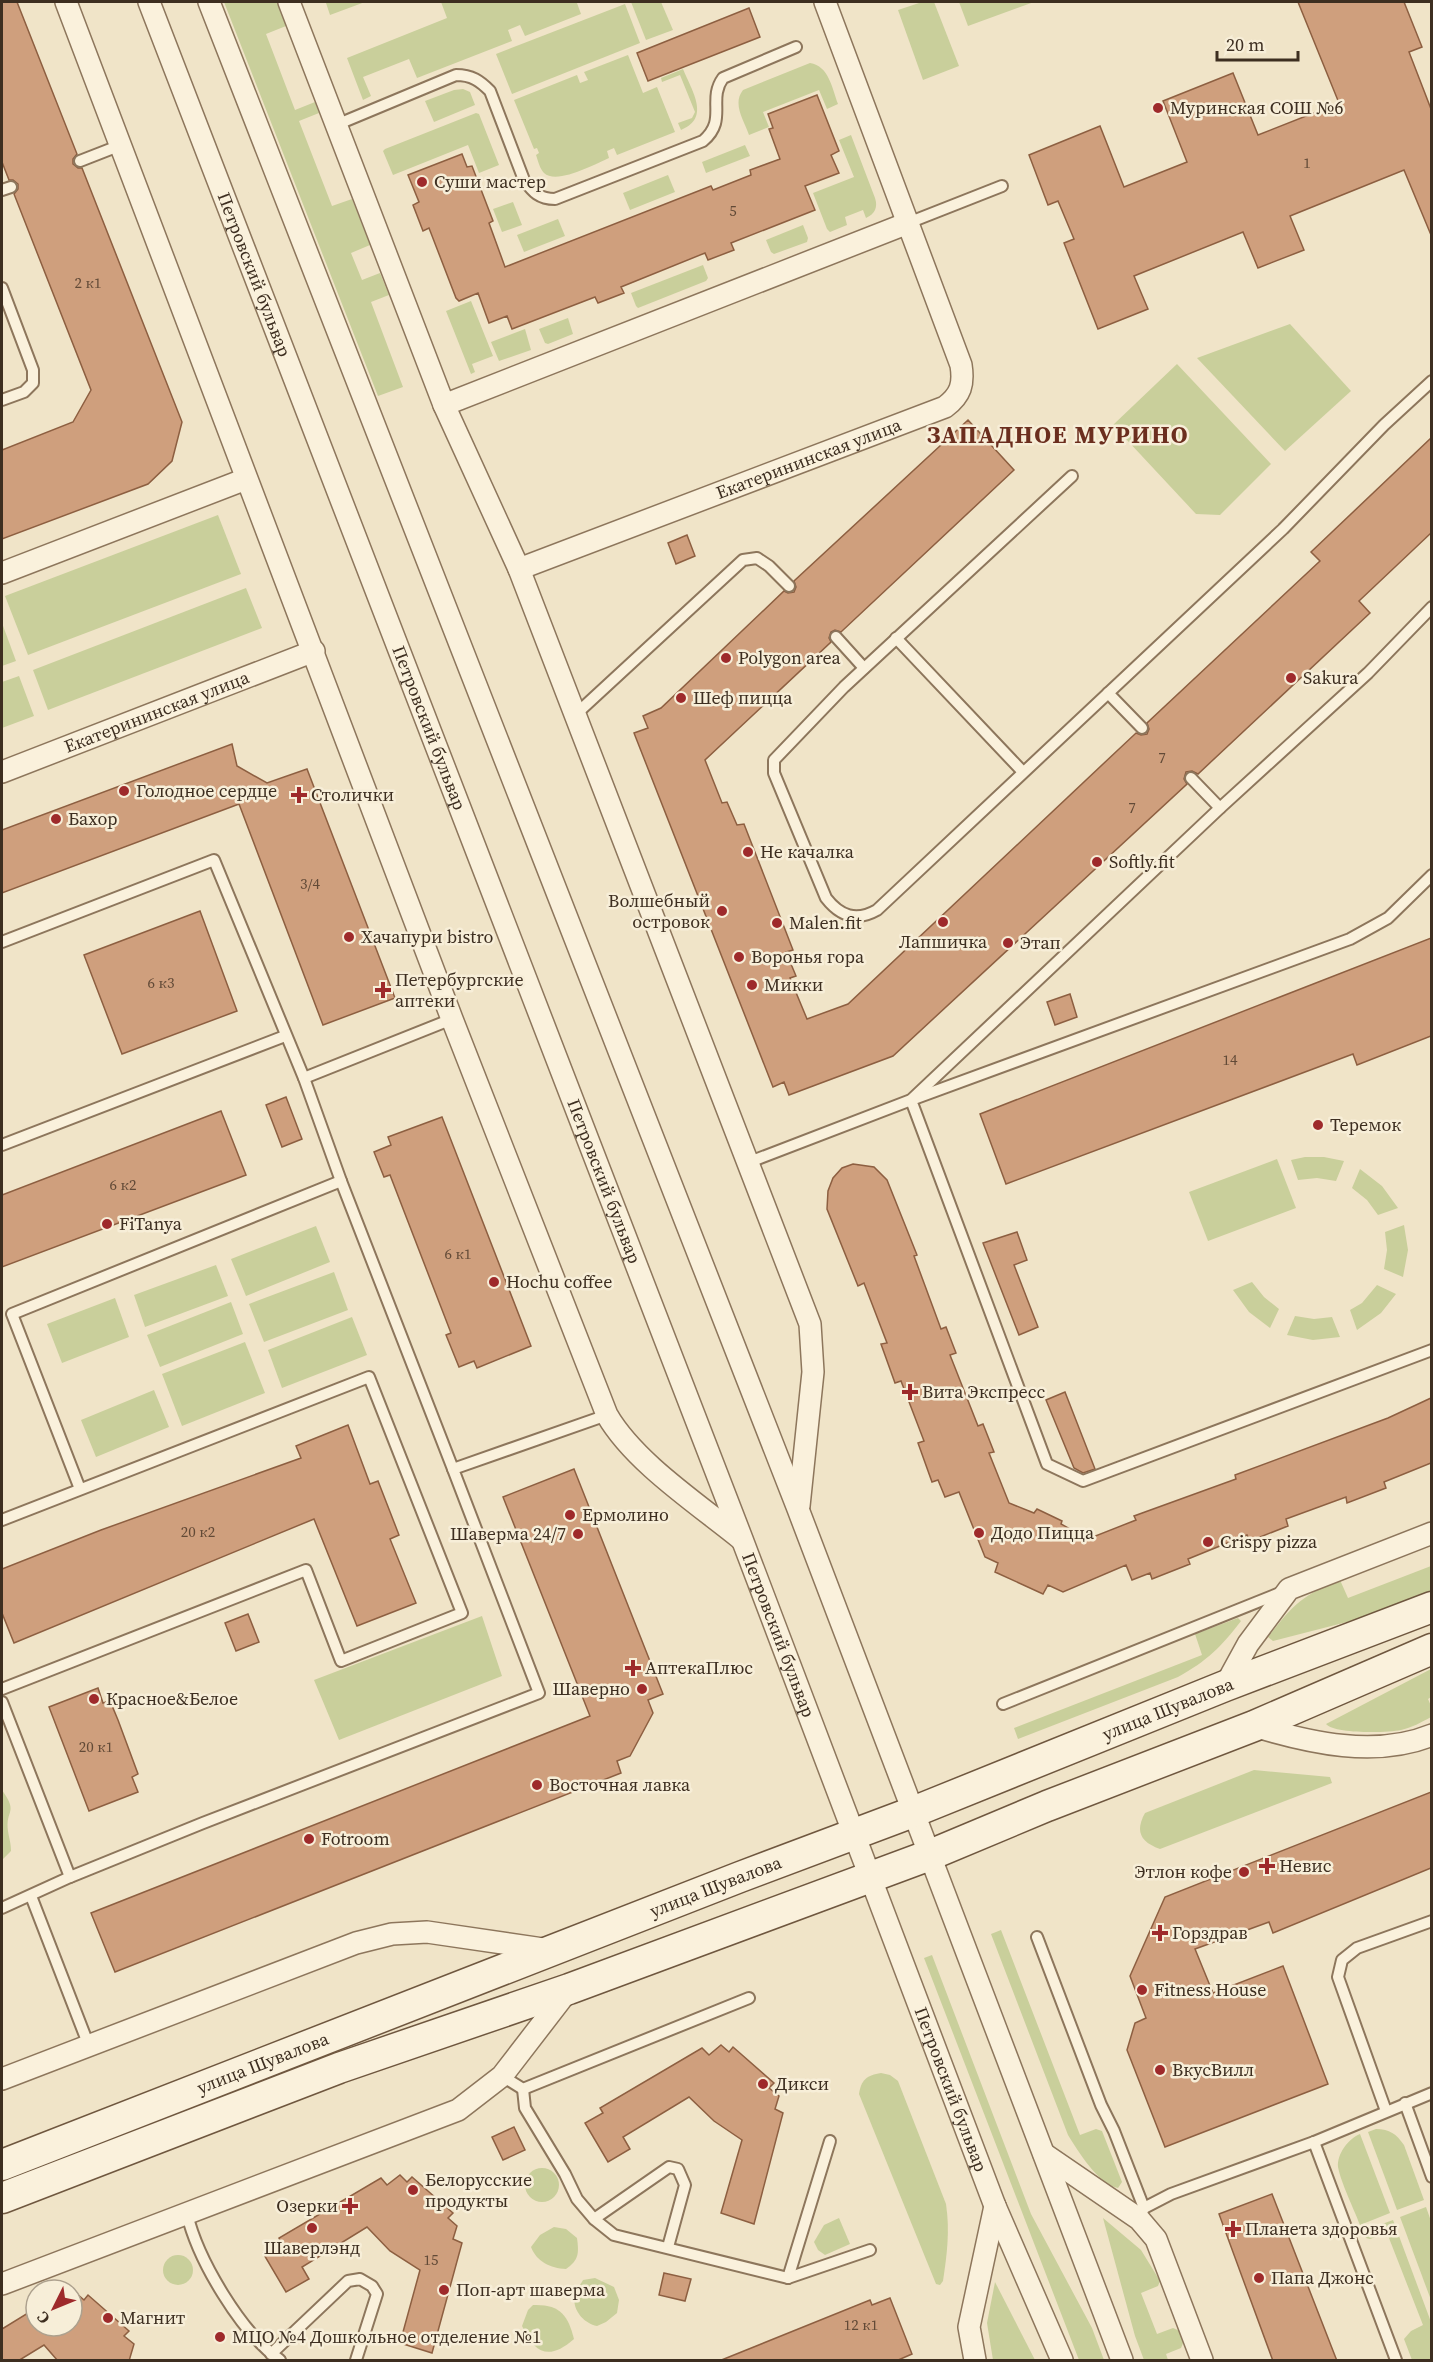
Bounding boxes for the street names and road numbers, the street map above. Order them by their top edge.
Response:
street label: Петровский бульвар [212,188,298,360]
street label: Екатерининская улица [712,411,906,505]
street label: Петровский бульвар [386,642,473,814]
street label: Екатерининская улица [61,664,253,759]
street label: Петровский бульвар [561,1095,648,1267]
street label: Петровский бульвар [736,1549,821,1721]
street label: улица Шувалова [1098,1671,1238,1746]
street label: улица Шувалова [646,1849,786,1923]
street label: Петровский бульвар [909,2003,994,2175]
street label: улица Шувалова [193,2025,333,2100]

